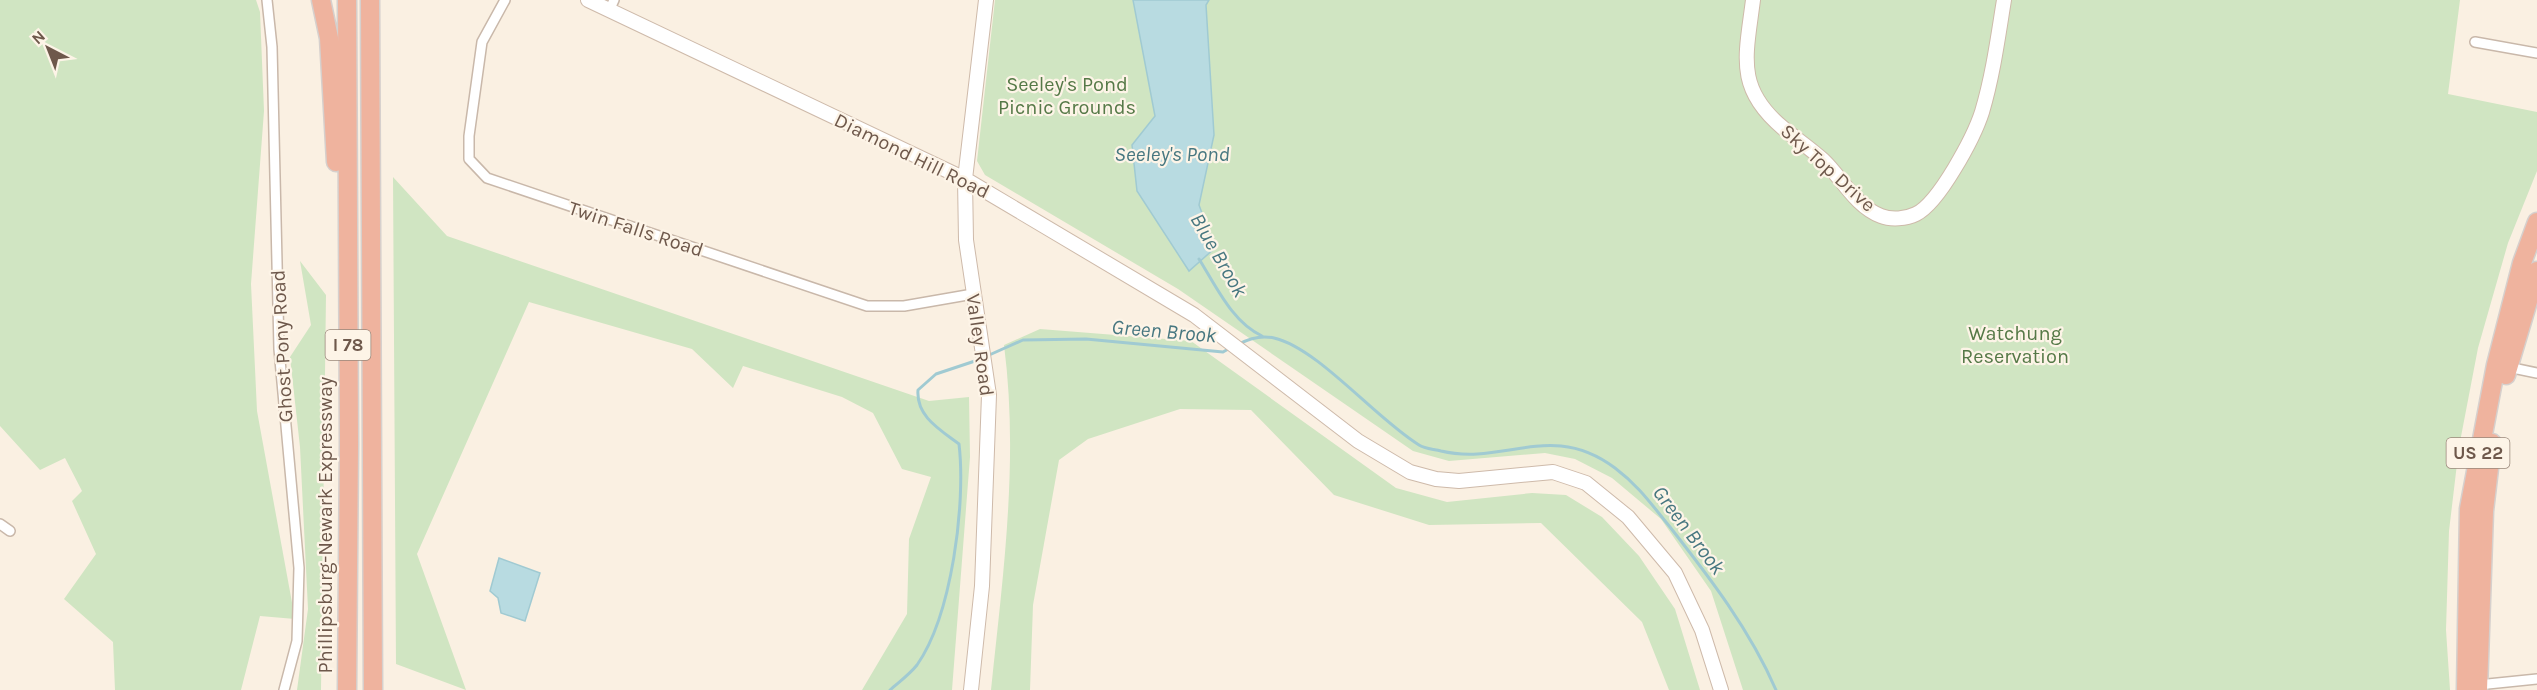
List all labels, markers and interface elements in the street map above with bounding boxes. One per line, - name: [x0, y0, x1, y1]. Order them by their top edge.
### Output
- north arrow: [18, 18, 78, 78]
- text: N: [28, 26, 49, 48]
- park label: Seeley's Pond Picnic Grounds: [998, 73, 1136, 119]
- street label: Diamond Hill Road: [831, 108, 993, 204]
- street label: Sky Top Drive: [1776, 119, 1880, 217]
- water label: Seeley's Pond: [1114, 142, 1230, 166]
- street label: Twin Falls Road: [566, 196, 706, 262]
- water label: Blue Brook: [1185, 209, 1253, 302]
- street label: Ghost Pony Road: [267, 269, 297, 423]
- street label: Valley Road: [961, 292, 999, 398]
- water label: Green Brook: [1111, 314, 1218, 348]
- park label: Watchung Reservation: [1961, 322, 2069, 368]
- road number: I 78: [326, 330, 370, 360]
- street label: Phillipsburg-Newark Expressway: [314, 377, 337, 673]
- road number: US 22: [2446, 438, 2510, 468]
- water label: Green Brook: [1648, 481, 1730, 579]

